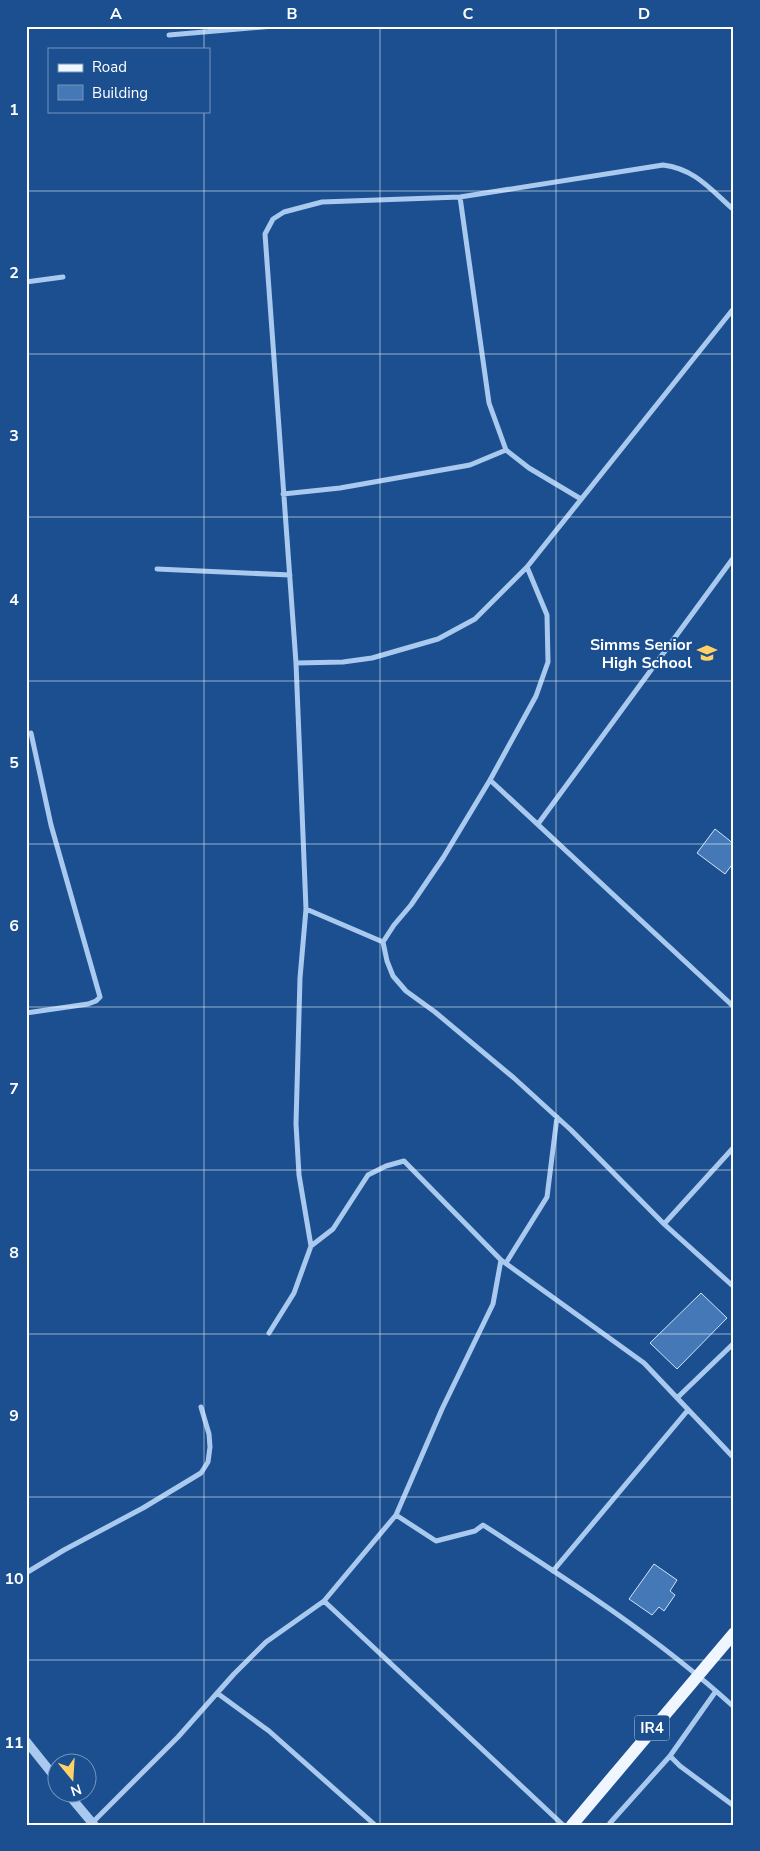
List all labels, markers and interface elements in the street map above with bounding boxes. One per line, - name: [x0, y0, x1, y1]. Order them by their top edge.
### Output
- text: A: [110, 3, 122, 25]
- text: B: [286, 3, 298, 25]
- text: C: [463, 3, 474, 25]
- text: D: [638, 3, 650, 25]
- legend: [48, 48, 210, 112]
- text: Road: [92, 57, 127, 77]
- text: Building: [92, 83, 148, 103]
- text: 1: [9, 99, 19, 121]
- text: 2: [9, 262, 19, 284]
- text: 3: [9, 425, 19, 447]
- text: 4: [9, 589, 19, 611]
- place label: Simms Senior High School: [590, 634, 693, 674]
- school or university icon: Simms Senior High School: [696, 642, 718, 664]
- text: 5: [9, 752, 19, 774]
- text: 6: [9, 915, 19, 937]
- text: 7: [9, 1078, 19, 1100]
- text: 8: [9, 1242, 19, 1264]
- text: 9: [9, 1405, 19, 1427]
- text: 10: [4, 1568, 24, 1590]
- road number: IR4: [634, 1716, 670, 1740]
- text: 11: [4, 1732, 24, 1754]
- north arrow: [48, 1754, 98, 1804]
- text: N: [68, 1779, 84, 1801]

